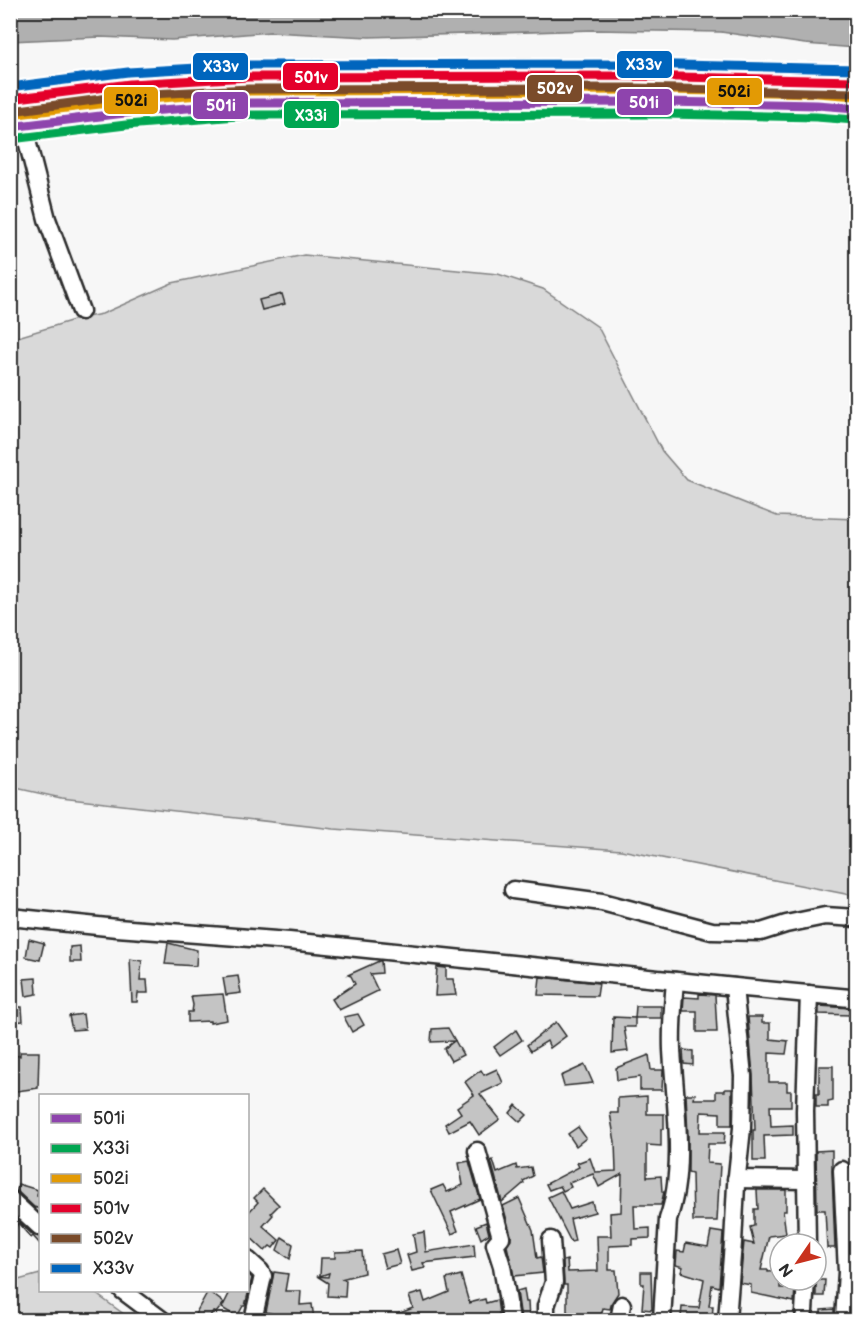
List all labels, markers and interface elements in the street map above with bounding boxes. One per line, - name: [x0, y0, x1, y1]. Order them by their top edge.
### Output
- line badge: X33v: [616, 50, 673, 79]
- line badge: X33v: [192, 52, 249, 81]
- text: X33v: [626, 56, 662, 75]
- text: X33v: [203, 58, 239, 77]
- line badge: 501v: [282, 62, 339, 91]
- text: 501v: [294, 69, 328, 88]
- line badge: 502v: [526, 74, 583, 103]
- line badge: 502i: [706, 77, 763, 106]
- text: 502v: [537, 80, 574, 99]
- text: 502i: [718, 83, 750, 102]
- line badge: 502i: [103, 86, 159, 115]
- line badge: 501i: [616, 88, 673, 116]
- line badge: 501i: [192, 91, 249, 120]
- text: 502i: [115, 92, 147, 111]
- text: 501i: [629, 94, 659, 113]
- text: 501i: [206, 97, 236, 116]
- line badge: X33i: [283, 100, 340, 129]
- text: X33i: [295, 107, 327, 126]
- legend: [39, 1094, 249, 1292]
- text: 501i: [93, 1108, 125, 1129]
- text: X33i: [92, 1138, 130, 1159]
- text: 502i: [93, 1168, 129, 1189]
- text: 501v: [93, 1198, 130, 1219]
- text: 502v: [93, 1228, 134, 1249]
- north arrow: [768, 1232, 828, 1292]
- text: X33v: [92, 1258, 134, 1279]
- text: N: [776, 1259, 798, 1280]

